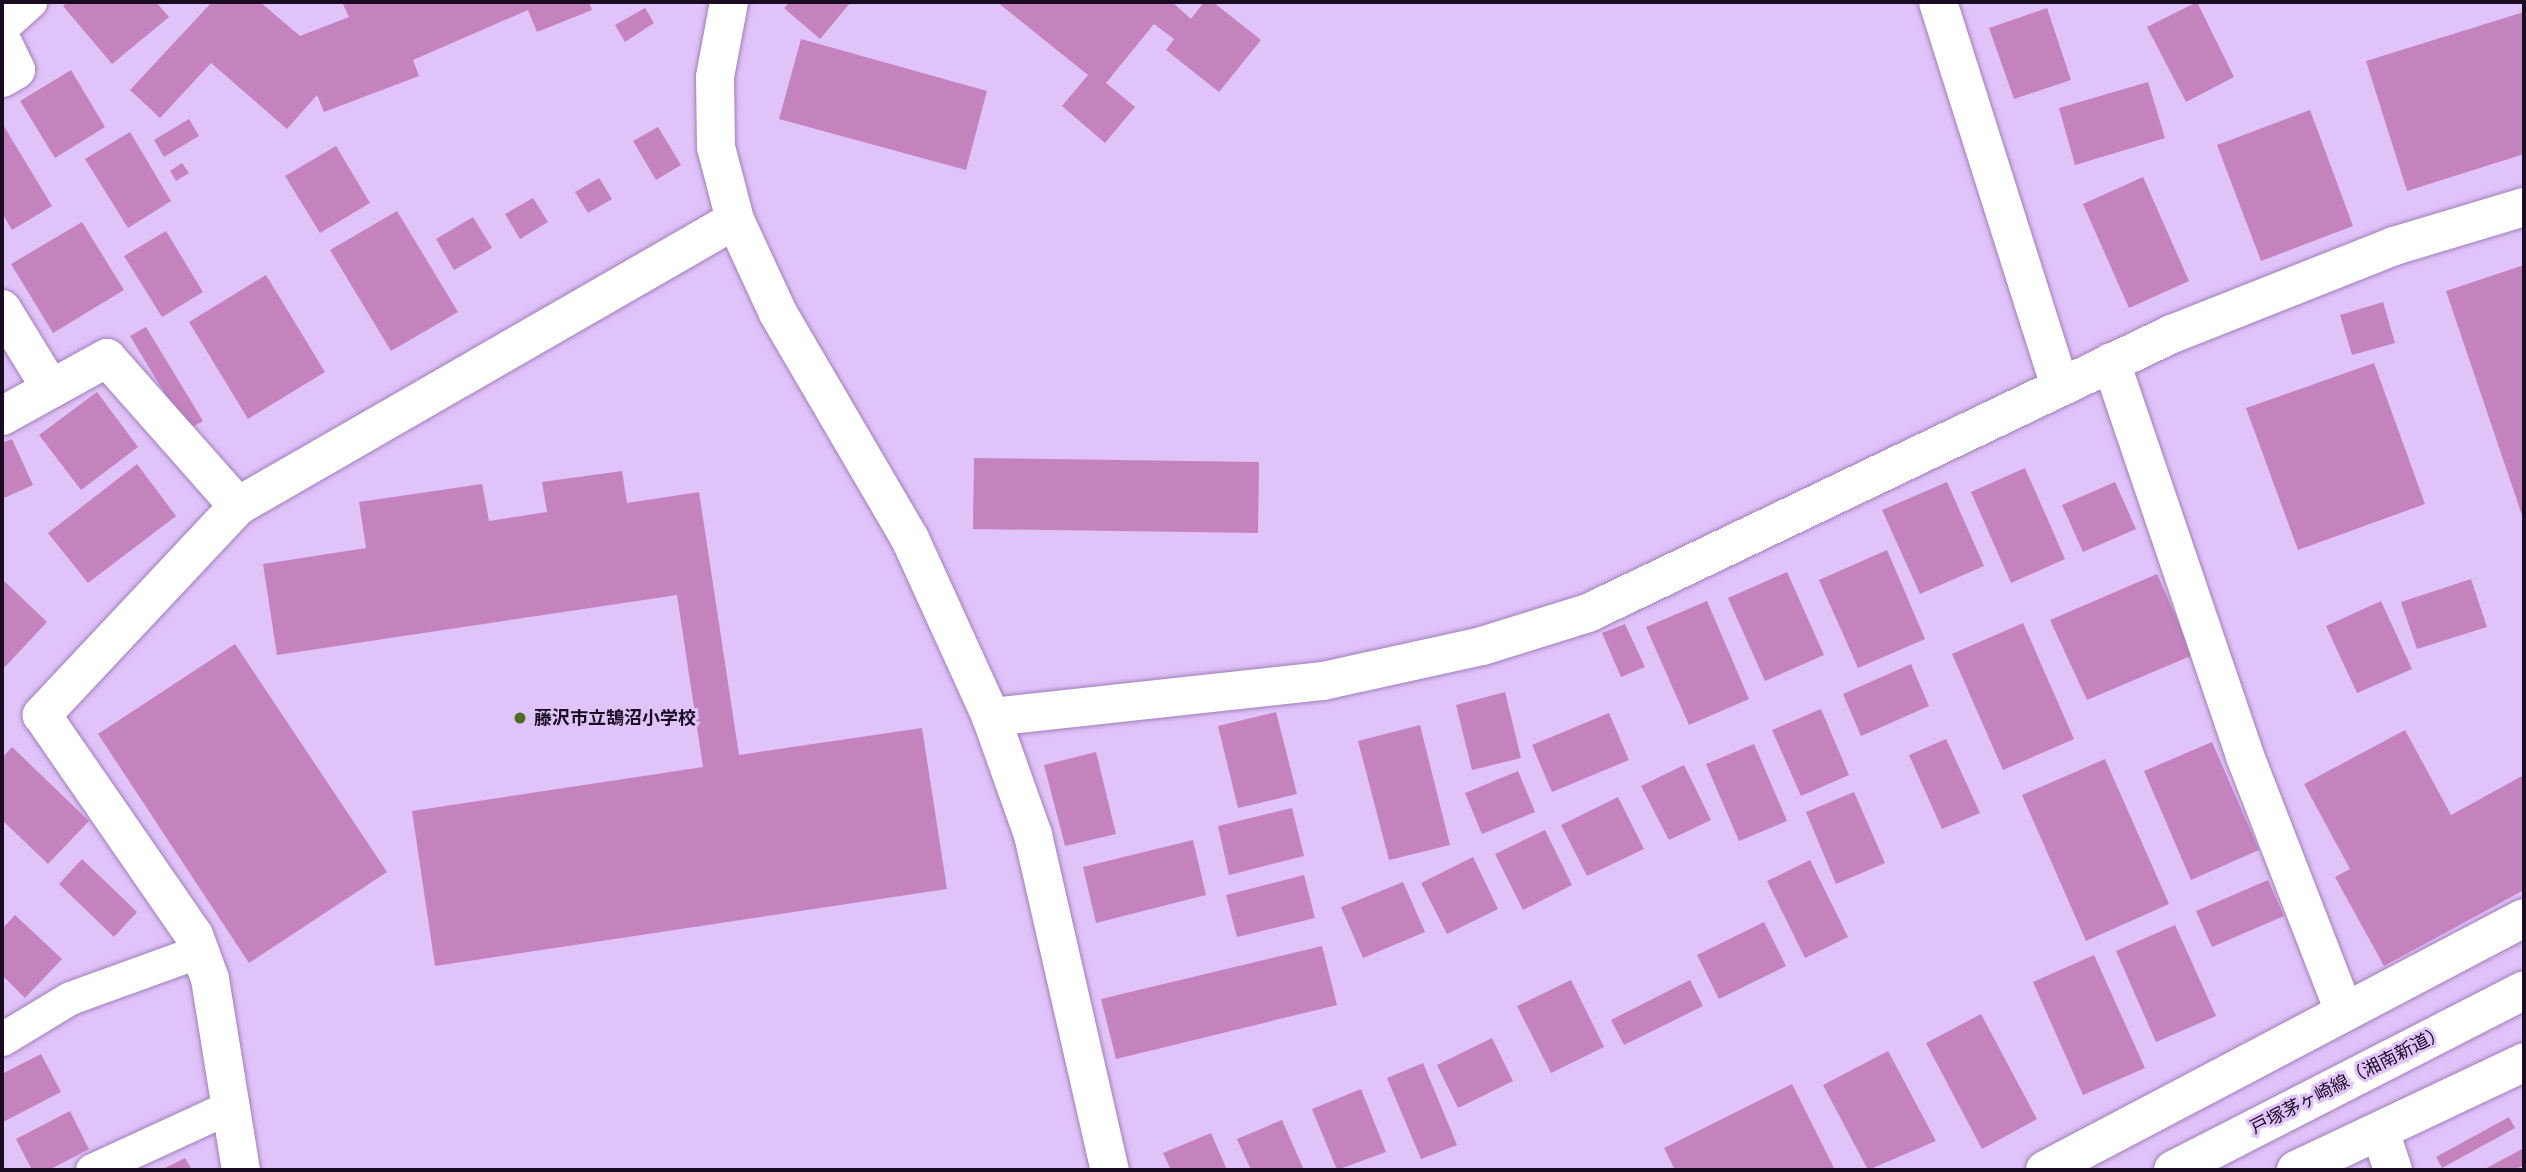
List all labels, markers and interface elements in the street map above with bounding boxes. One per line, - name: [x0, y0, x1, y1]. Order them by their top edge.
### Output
- place label: 藤沢市立鵠沼小学校: [534, 707, 696, 729]
- marker: 藤沢市立鵠沼小学校: [512, 710, 528, 726]
- street label: 戸塚茅ヶ崎線（湘南新道）: [2247, 1021, 2449, 1139]

